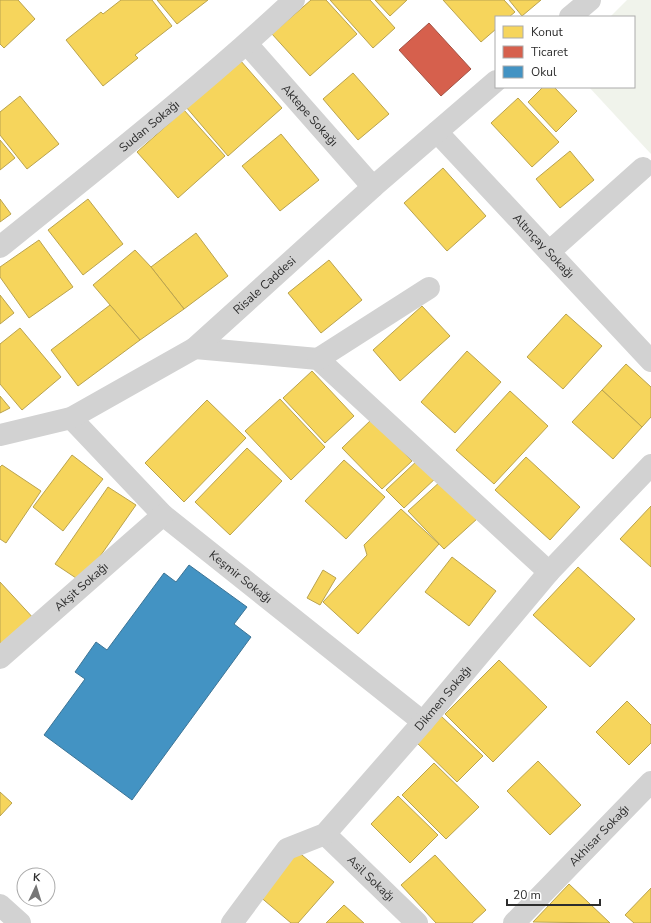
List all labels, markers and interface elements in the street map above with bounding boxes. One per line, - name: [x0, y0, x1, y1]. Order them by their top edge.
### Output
- legend: [495, 16, 635, 88]
- text: Konut: [531, 24, 564, 40]
- text: Ticaret: [531, 44, 568, 60]
- text: Okul: [531, 64, 557, 80]
- street label: Aktepe Sokağı: [278, 81, 342, 150]
- street label: Sudan Sokağı: [116, 96, 183, 156]
- street label: Altınçay Sokağı: [509, 210, 578, 282]
- street label: Risale Caddesi: [230, 253, 299, 318]
- street label: Keşmir Sokağı: [206, 547, 276, 607]
- street label: Akşit Sokağı: [51, 559, 112, 615]
- street label: Dikmen Sokağı: [411, 662, 475, 734]
- street label: Akhisar Sokağı: [565, 801, 633, 870]
- street label: Asil Sokağı: [344, 852, 398, 905]
- north arrow: [16, 867, 56, 907]
- text: K: [32, 870, 42, 885]
- scale bar: [507, 881, 600, 907]
- text: 20 m: [513, 887, 541, 903]

